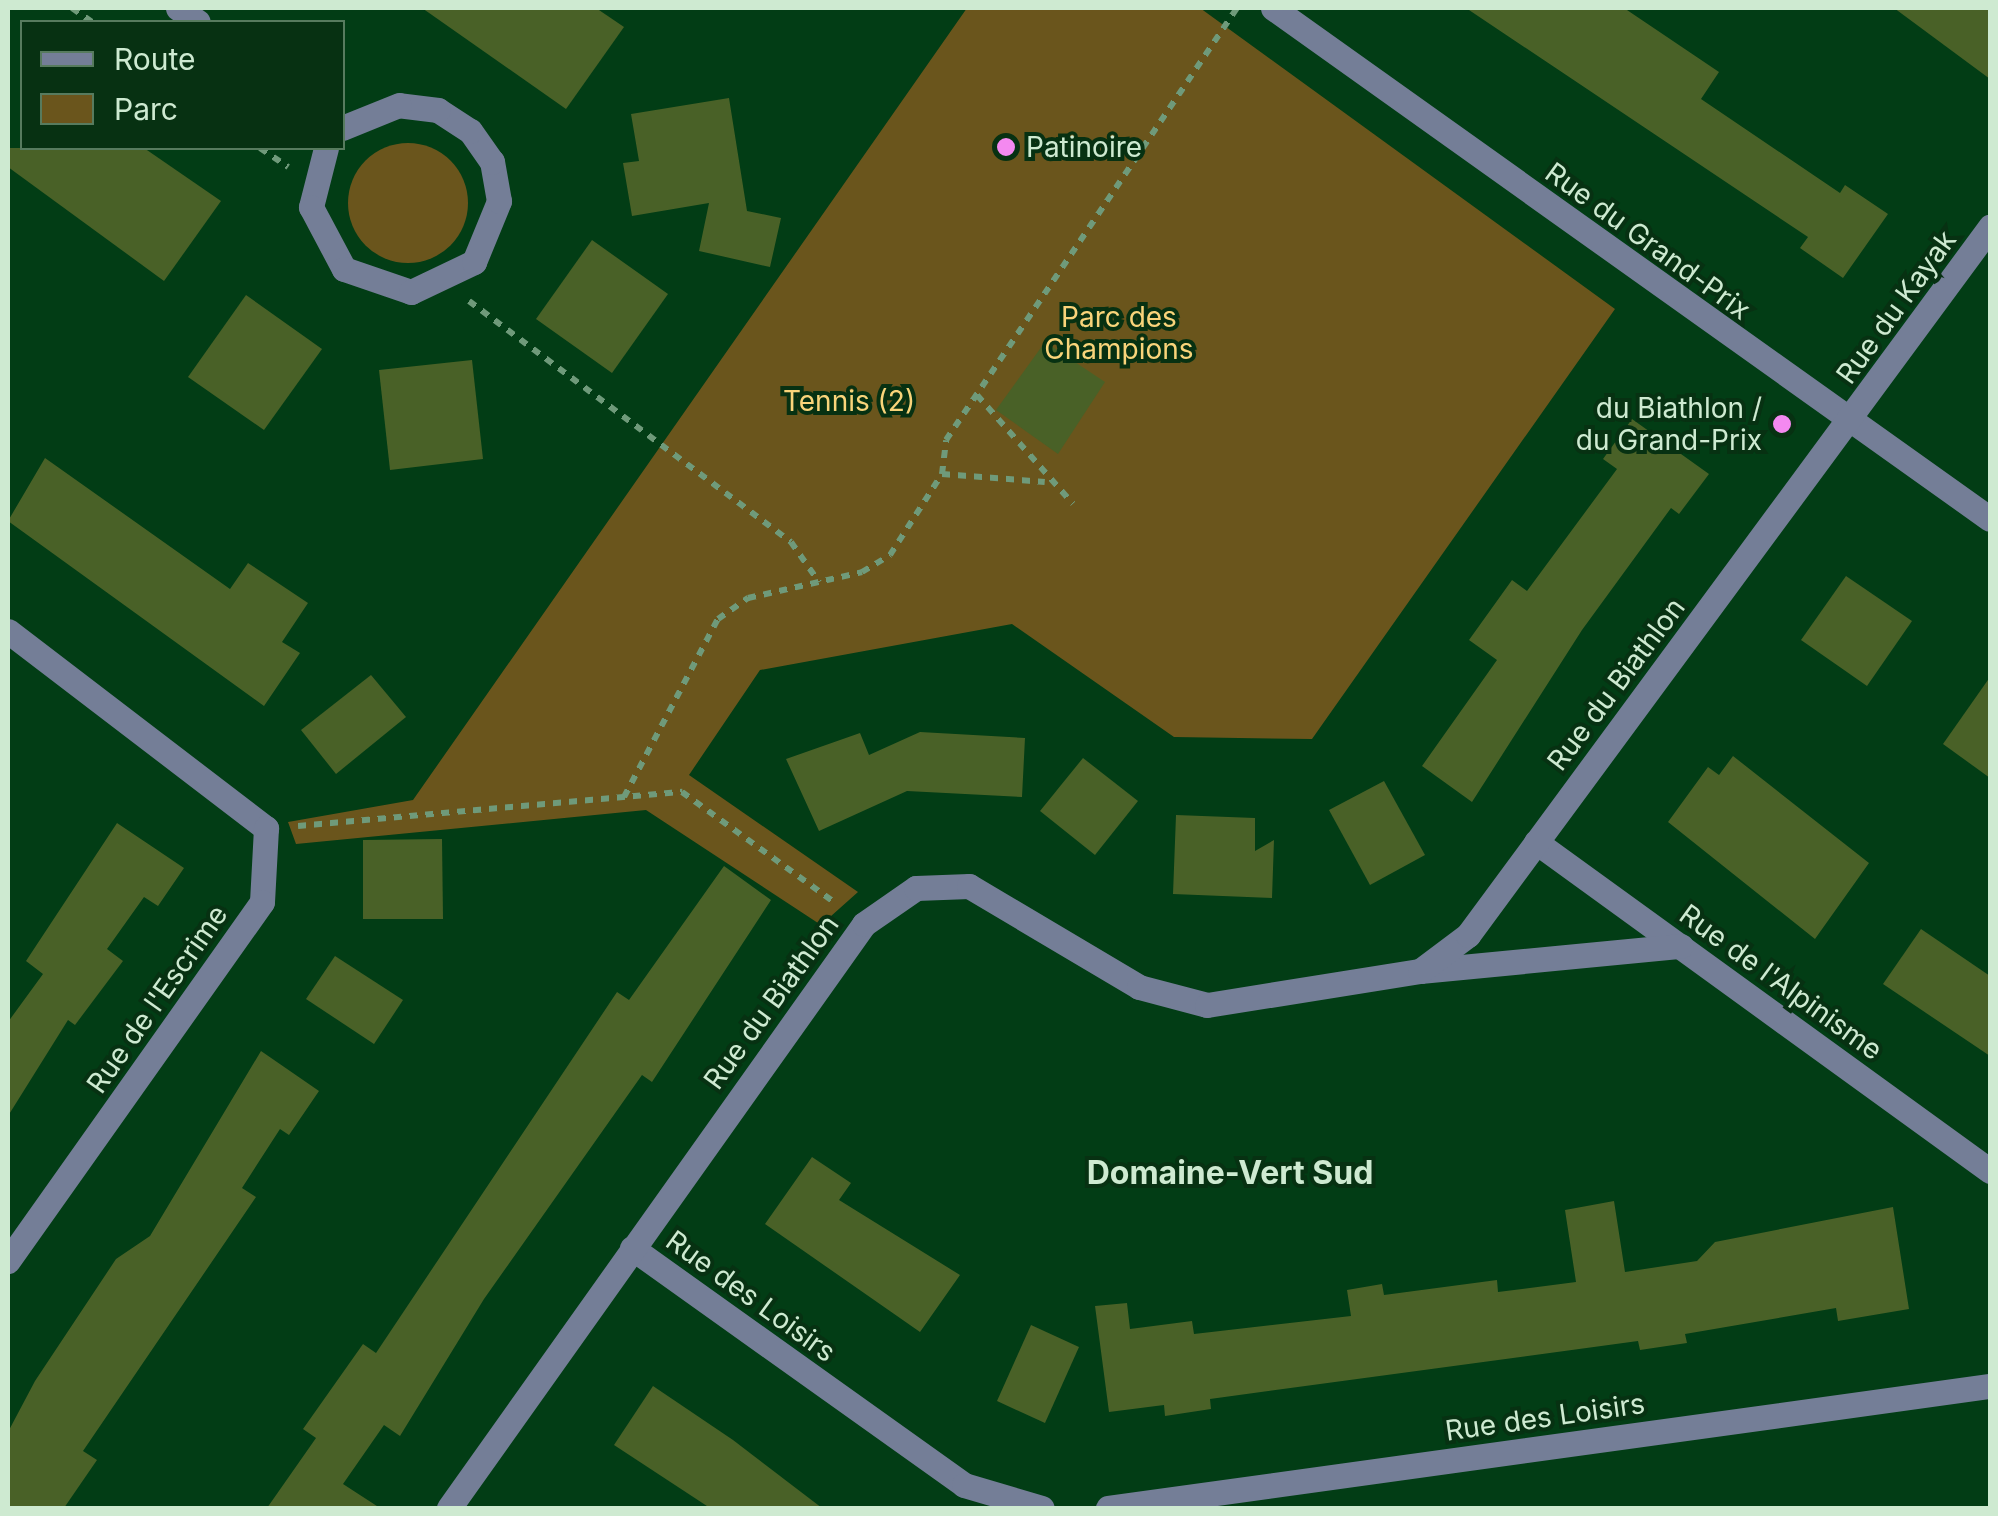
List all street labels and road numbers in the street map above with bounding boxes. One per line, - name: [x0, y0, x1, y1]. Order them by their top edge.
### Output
- street label: Rue du Grand-Prix: [1539, 155, 1757, 327]
- street label: Rue du Kayak: [1829, 224, 1963, 390]
- street label: Rue du Biathlon: [1540, 591, 1692, 777]
- street label: Rue de l'Alpinisme: [1673, 897, 1889, 1067]
- street label: Rue de l'Escrime: [80, 899, 234, 1099]
- street label: Rue du Biathlon: [697, 908, 845, 1096]
- street label: Rue des Loisirs: [660, 1223, 842, 1369]
- street label: Rue des Loisirs: [1443, 1386, 1647, 1448]

